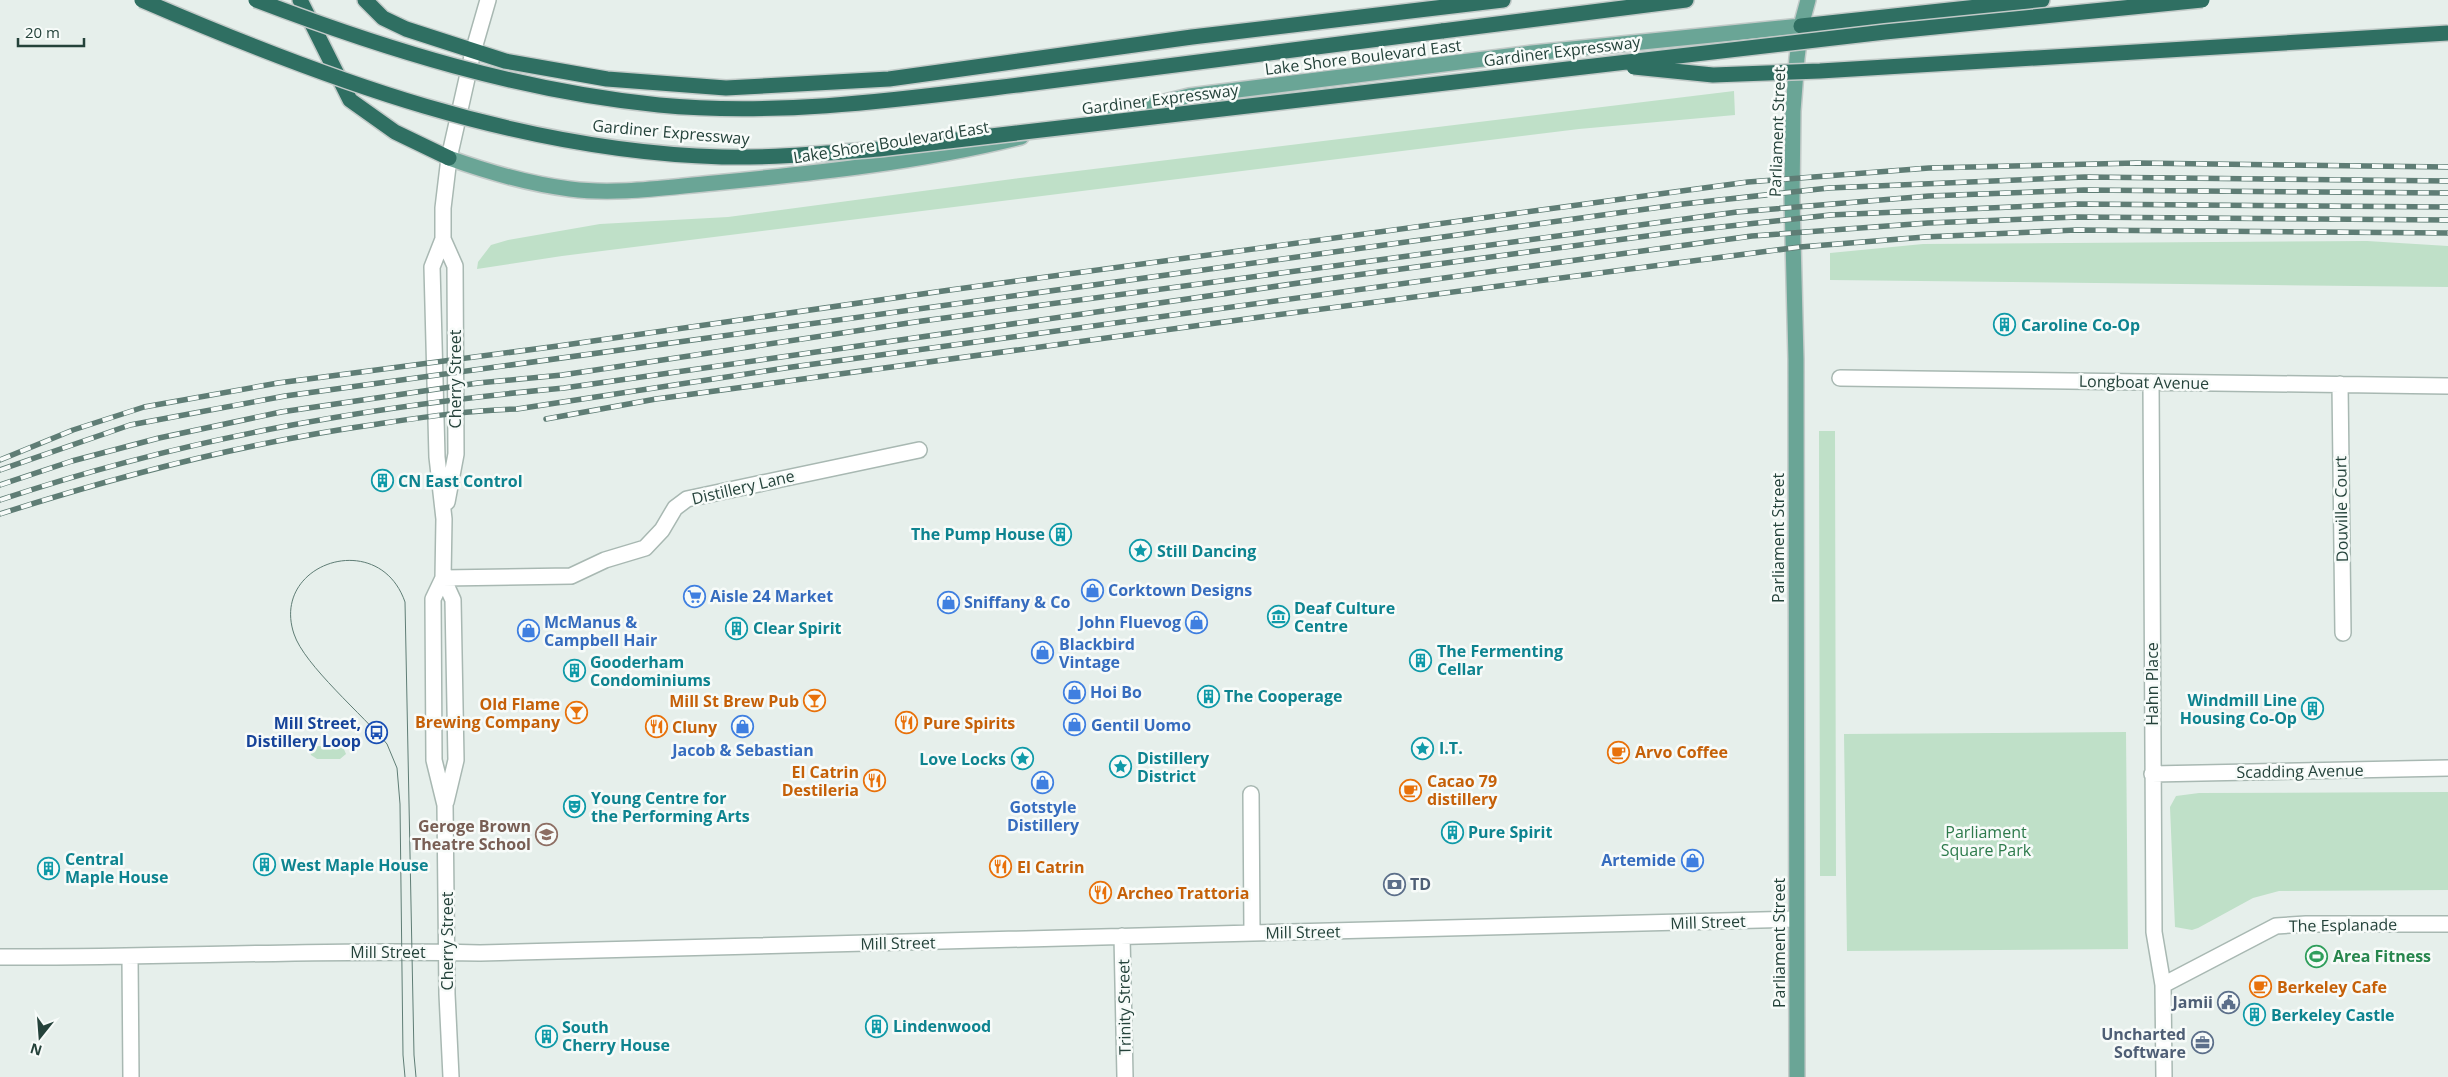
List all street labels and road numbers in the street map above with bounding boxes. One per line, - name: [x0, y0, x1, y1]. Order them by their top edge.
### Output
- street label: Gardiner Expressway: [1482, 30, 1642, 72]
- street label: Lake Shore Boulevard East: [1263, 34, 1463, 80]
- street label: Parliament Street: [1764, 66, 1790, 197]
- street label: Gardiner Expressway: [1080, 78, 1240, 120]
- street label: Gardiner Expressway: [592, 114, 751, 150]
- street label: Lake Shore Boulevard East: [792, 116, 991, 168]
- street label: Cherry Street: [444, 329, 466, 428]
- street label: Longboat Avenue: [2079, 370, 2209, 394]
- street label: Douville Court: [2329, 455, 2353, 562]
- street label: Distillery Lane: [689, 464, 797, 510]
- street label: Parliament Street: [1767, 473, 1789, 603]
- street label: Hahn Place: [2141, 642, 2163, 726]
- street label: Scadding Avenue: [2236, 759, 2364, 783]
- street label: Parliament Street: [1768, 878, 1790, 1008]
- street label: Cherry Street: [436, 891, 458, 990]
- street label: Mill Street: [1670, 910, 1746, 934]
- street label: The Esplanade: [2289, 913, 2397, 937]
- street label: Mill Street: [1265, 920, 1341, 944]
- street label: Mill Street: [860, 931, 936, 955]
- street label: Mill Street: [350, 941, 426, 963]
- street label: Trinity Street: [1112, 959, 1136, 1055]

